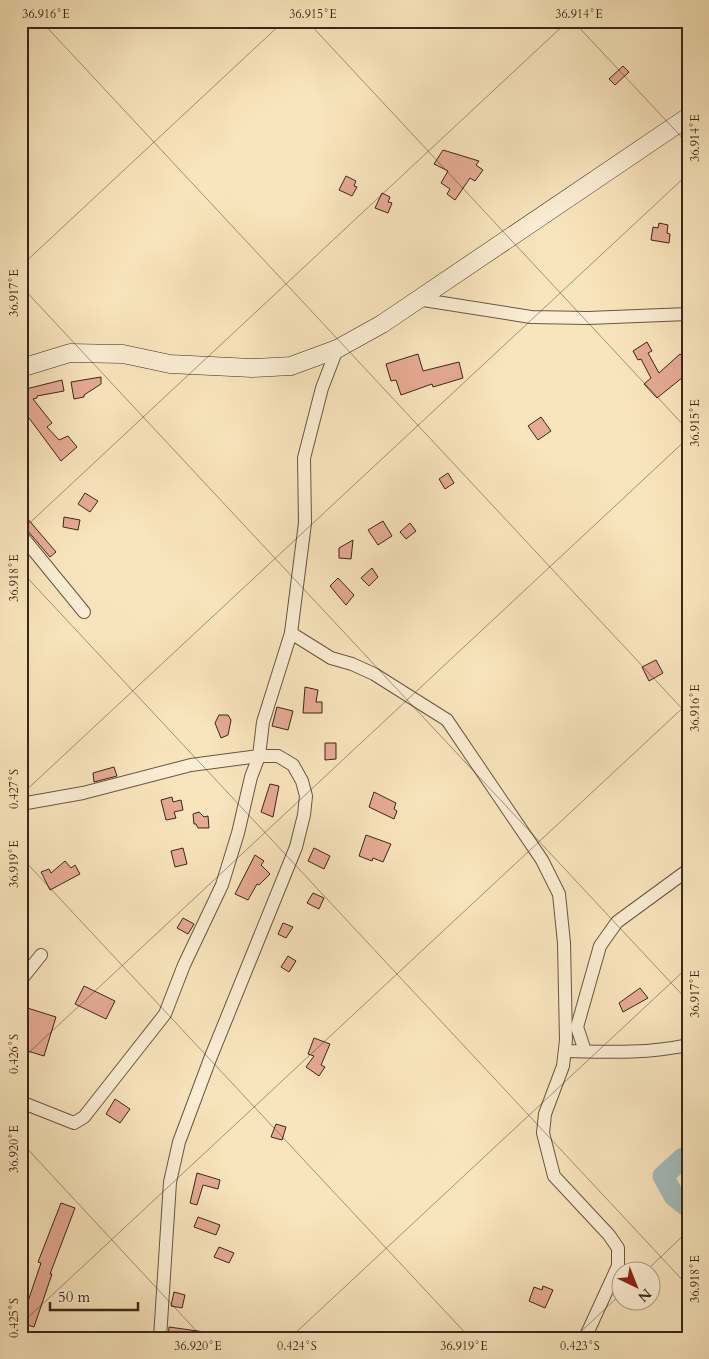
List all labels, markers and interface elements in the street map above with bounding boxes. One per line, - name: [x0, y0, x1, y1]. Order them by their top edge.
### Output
- text: 36.916°E: [22, 6, 70, 22]
- text: 36.915°E: [289, 6, 337, 22]
- text: 36.914°E: [555, 6, 603, 22]
- text: 36.914°E: [687, 114, 703, 162]
- text: 36.917°E: [6, 269, 22, 317]
- text: 36.915°E: [687, 399, 703, 447]
- text: 36.918°E: [6, 554, 22, 602]
- text: 36.916°E: [687, 684, 703, 732]
- text: 0.427°S: [6, 769, 22, 809]
- text: 36.919°E: [6, 840, 22, 888]
- text: 36.917°E: [687, 970, 703, 1018]
- text: 0.426°S: [6, 1034, 22, 1074]
- text: 36.920°E: [6, 1125, 22, 1173]
- text: 36.918°E: [687, 1255, 703, 1303]
- north arrow: [612, 1262, 662, 1312]
- scale bar: [50, 1279, 138, 1311]
- text: N: [634, 1284, 655, 1306]
- text: 50 m: [58, 1287, 90, 1307]
- text: 0.425°S: [6, 1298, 22, 1338]
- text: 36.920°E: [174, 1338, 222, 1354]
- text: 0.424°S: [277, 1338, 317, 1354]
- text: 36.919°E: [440, 1338, 488, 1354]
- text: 0.423°S: [560, 1338, 600, 1354]

